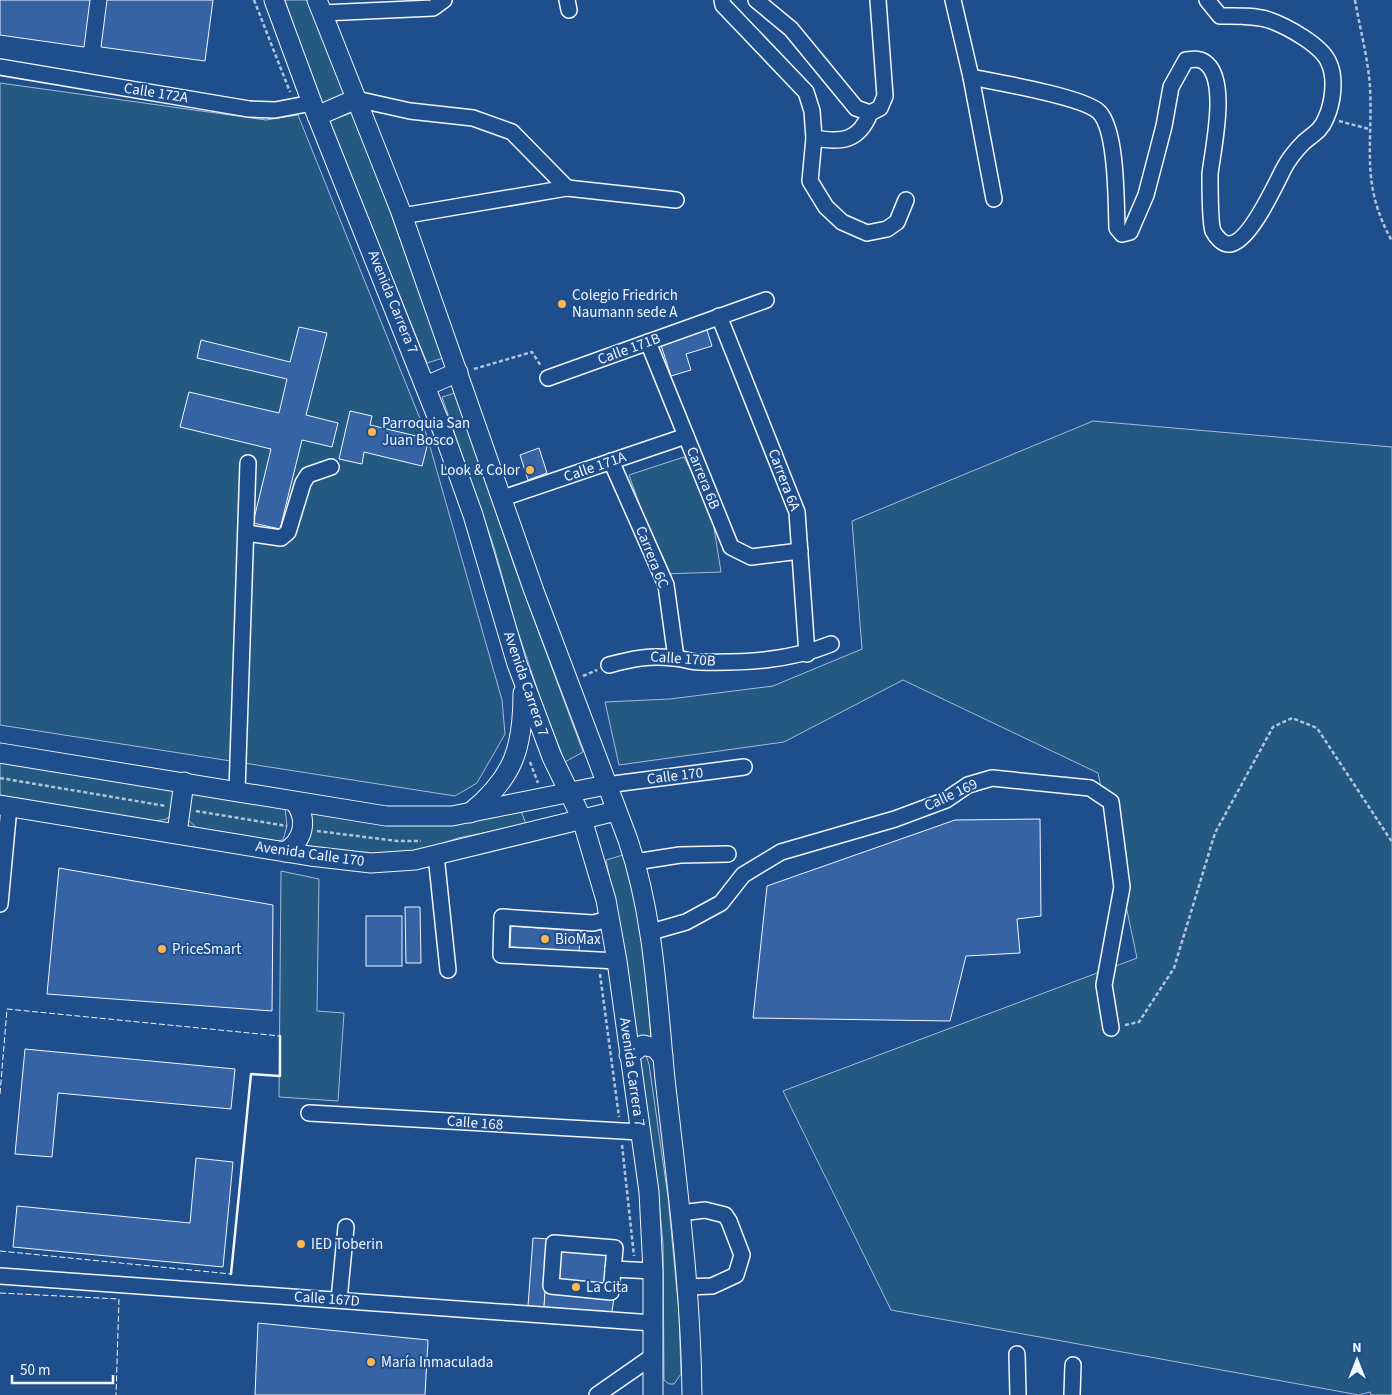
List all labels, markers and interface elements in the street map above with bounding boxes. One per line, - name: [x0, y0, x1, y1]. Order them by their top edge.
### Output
- street label: Calle 172A: [122, 78, 190, 109]
- street label: Avenida Carrera 7: [363, 247, 423, 357]
- place label: Colegio Friedrich Naumann sede A: [572, 285, 678, 323]
- marker: Colegio Friedrich Naumann sede A: [556, 298, 568, 310]
- street label: Calle 171B: [595, 328, 663, 370]
- place label: Parroquia San Juan Bosco: [382, 413, 470, 451]
- marker: Parroquia San Juan Bosco: [366, 426, 378, 438]
- street label: Carrera 6B: [681, 444, 725, 512]
- street label: Calle 171A: [561, 446, 630, 487]
- street label: Carrera 6A: [763, 446, 806, 515]
- place label: Look & Color: [440, 460, 521, 481]
- marker: Look & Color: [524, 464, 536, 476]
- street label: Carrera 6C: [630, 523, 674, 592]
- street label: Avenida Carrera 7: [498, 629, 554, 739]
- street label: Calle 170B: [650, 646, 717, 672]
- street label: Calle 170: [646, 762, 704, 790]
- street label: Calle 169: [921, 774, 981, 816]
- street label: Avenida Calle 170: [254, 836, 366, 872]
- place label: BioMax: [555, 929, 601, 950]
- marker: BioMax: [539, 933, 551, 945]
- place label: PriceSmart: [172, 939, 241, 960]
- marker: PriceSmart: [156, 943, 168, 955]
- street label: Avenida Carrera 7: [614, 1016, 650, 1128]
- street label: Calle 168: [446, 1111, 504, 1135]
- place label: IED Toberin: [311, 1234, 383, 1255]
- marker: IED Toberin: [295, 1238, 307, 1250]
- place label: La Cita: [586, 1277, 628, 1298]
- marker: La Cita: [570, 1281, 582, 1293]
- street label: Calle 167D: [293, 1286, 361, 1312]
- north arrow: [1332, 1335, 1382, 1385]
- text: N: [1352, 1338, 1362, 1358]
- scale bar: [12, 1352, 114, 1384]
- place label: María Inmaculada: [381, 1352, 493, 1373]
- marker: María Inmaculada: [365, 1356, 377, 1368]
- text: 50 m: [20, 1360, 50, 1381]

